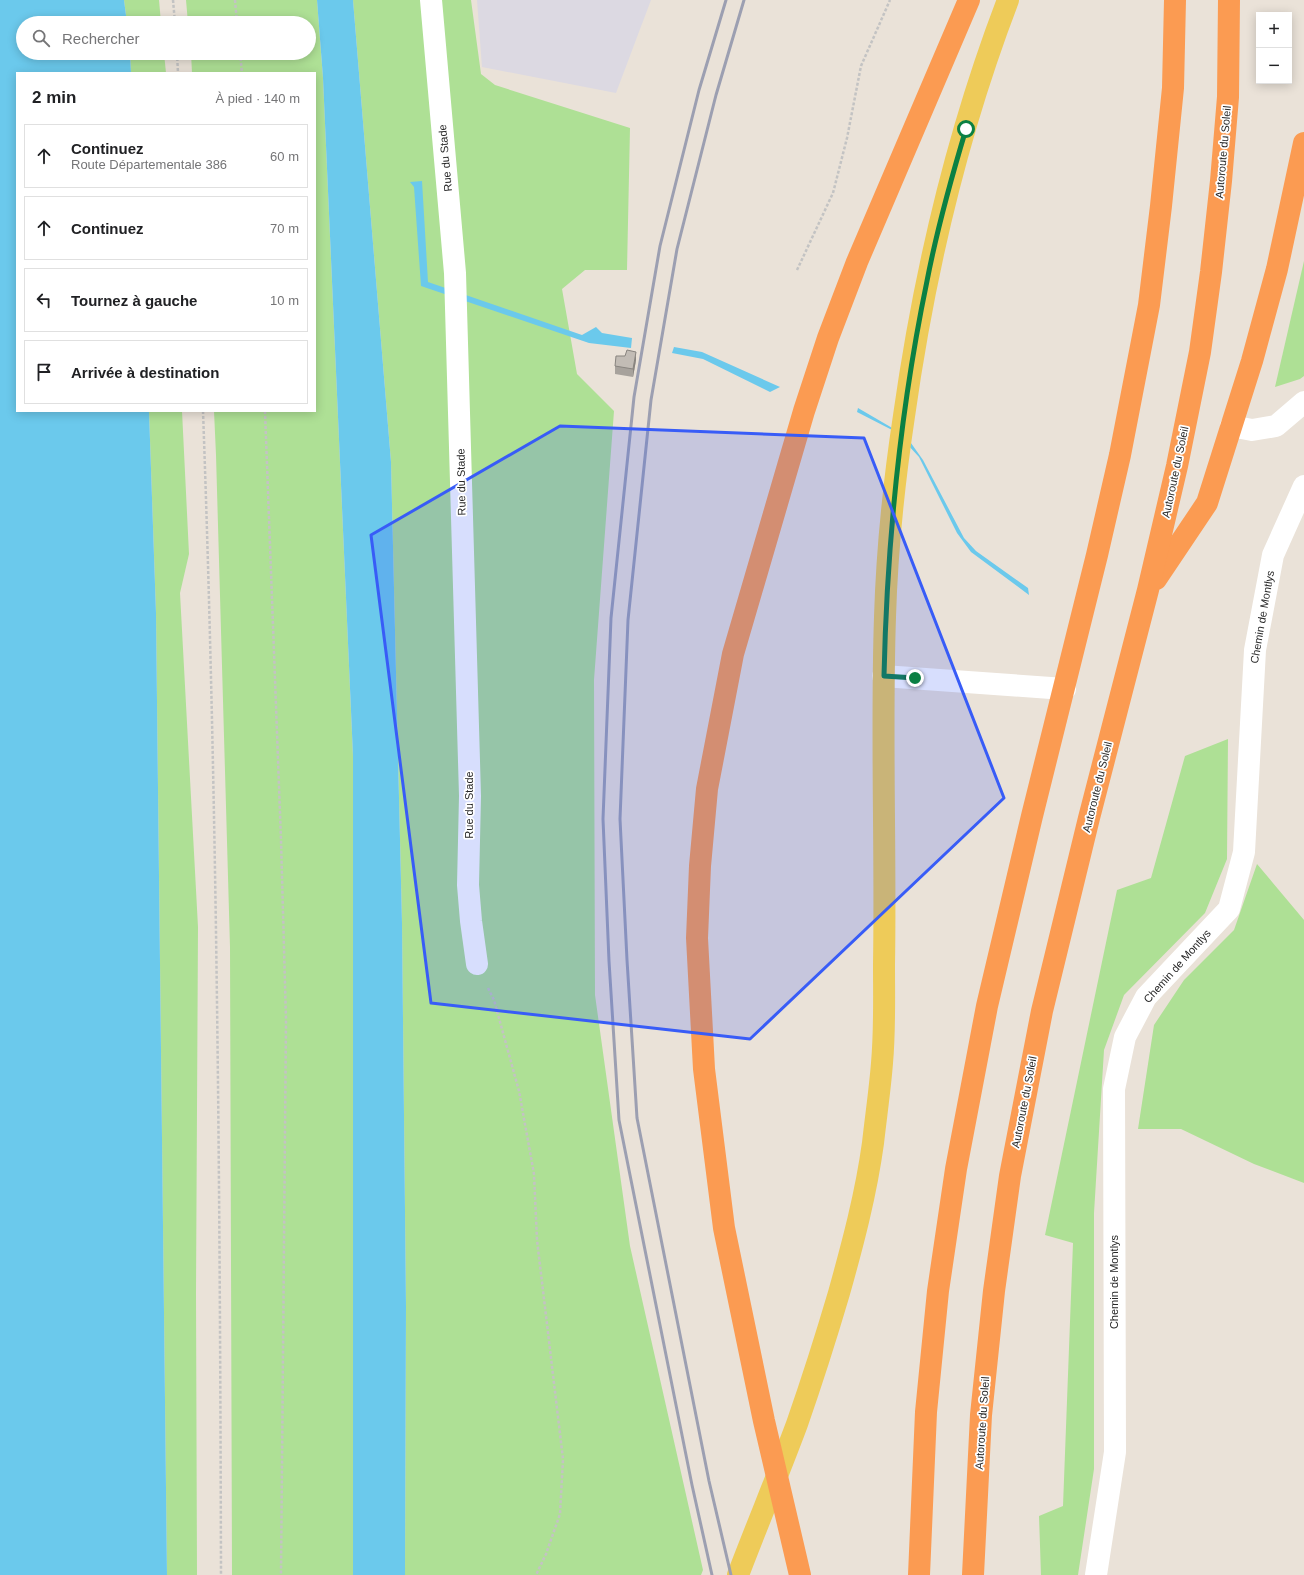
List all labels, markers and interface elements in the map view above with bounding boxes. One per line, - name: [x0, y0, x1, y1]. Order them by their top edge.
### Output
- map controls: [1256, 12, 1292, 84]
- button: +: [1256, 12, 1292, 48]
- search box: [16, 16, 316, 60]
- icon: search: [30, 27, 52, 49]
- text: Rechercher: [62, 30, 140, 47]
- button: −: [1256, 48, 1292, 84]
- text: 2 min: [32, 88, 76, 107]
- text: À pied · 140 m: [215, 91, 300, 106]
- street label: Autoroute du Soleil: [1213, 105, 1233, 199]
- route start: [957, 120, 975, 138]
- street label: Rue du Stade: [436, 124, 454, 192]
- text: Continuez: [71, 140, 144, 157]
- icon: ahead: [33, 145, 55, 167]
- text: 60 m: [270, 149, 299, 164]
- text: Route Départementale 386: [71, 157, 227, 172]
- icon: ahead: [33, 217, 55, 239]
- text: Continuez: [71, 220, 144, 237]
- text: 70 m: [270, 221, 299, 236]
- icon: left: [33, 289, 55, 311]
- text: Tournez à gauche: [71, 292, 197, 309]
- text: 10 m: [270, 293, 299, 308]
- icon: arrive: [33, 361, 55, 383]
- text: Arrivée à destination: [71, 364, 219, 381]
- street label: Autoroute du Soleil: [1159, 425, 1191, 519]
- street label: Rue du Stade: [454, 448, 468, 516]
- street label: Chemin de Montlys: [1248, 569, 1276, 664]
- route end: [906, 669, 924, 687]
- street label: Autoroute du Soleil: [1080, 740, 1114, 834]
- street label: Rue du Stade: [463, 771, 475, 839]
- street label: Chemin de Montlys: [1141, 927, 1213, 1005]
- street label: Autoroute du Soleil: [1009, 1055, 1039, 1149]
- street label: Chemin de Montlys: [1108, 1234, 1120, 1329]
- street label: Autoroute du Soleil: [973, 1376, 991, 1470]

